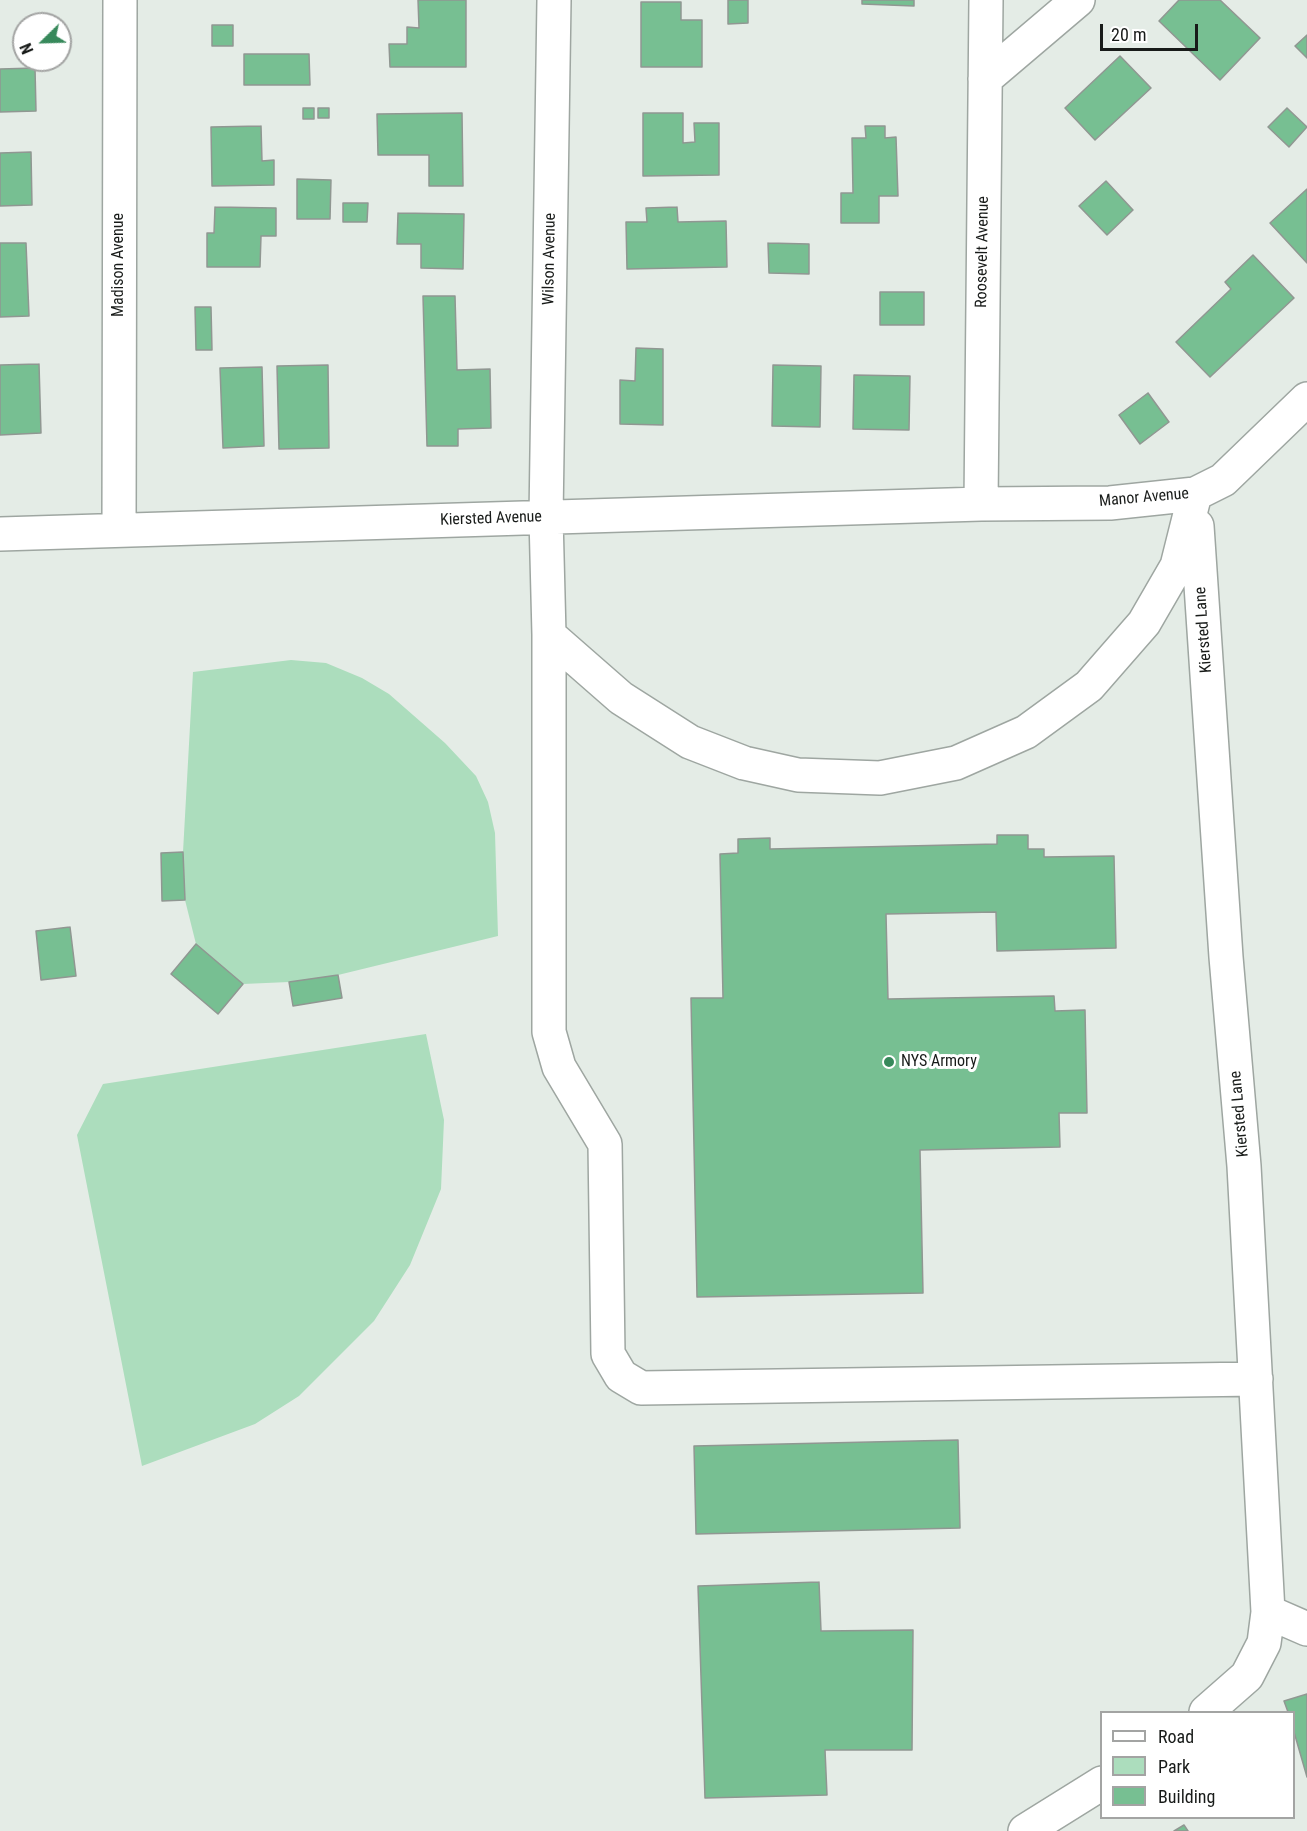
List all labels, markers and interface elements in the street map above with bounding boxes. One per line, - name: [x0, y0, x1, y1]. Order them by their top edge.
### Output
- north arrow: [12, 12, 72, 72]
- scale bar: [1103, 12, 1200, 50]
- text: 20 m: [1111, 24, 1146, 45]
- text: N: [16, 40, 37, 57]
- street label: Roosevelt Avenue: [972, 196, 994, 308]
- street label: Madison Avenue: [109, 213, 129, 317]
- street label: Wilson Avenue: [540, 213, 560, 305]
- street label: Manor Avenue: [1098, 485, 1190, 511]
- street label: Kiersted Avenue: [440, 508, 542, 530]
- street label: Kiersted Lane: [1191, 586, 1217, 674]
- place label: NYS Armory: [901, 1052, 977, 1072]
- marker: NYS Armory: [882, 1055, 896, 1069]
- street label: Kiersted Lane: [1227, 1070, 1253, 1158]
- legend: [1100, 1711, 1295, 1819]
- text: Road: [1158, 1726, 1194, 1747]
- text: Park: [1158, 1756, 1190, 1777]
- text: Building: [1158, 1786, 1215, 1807]

